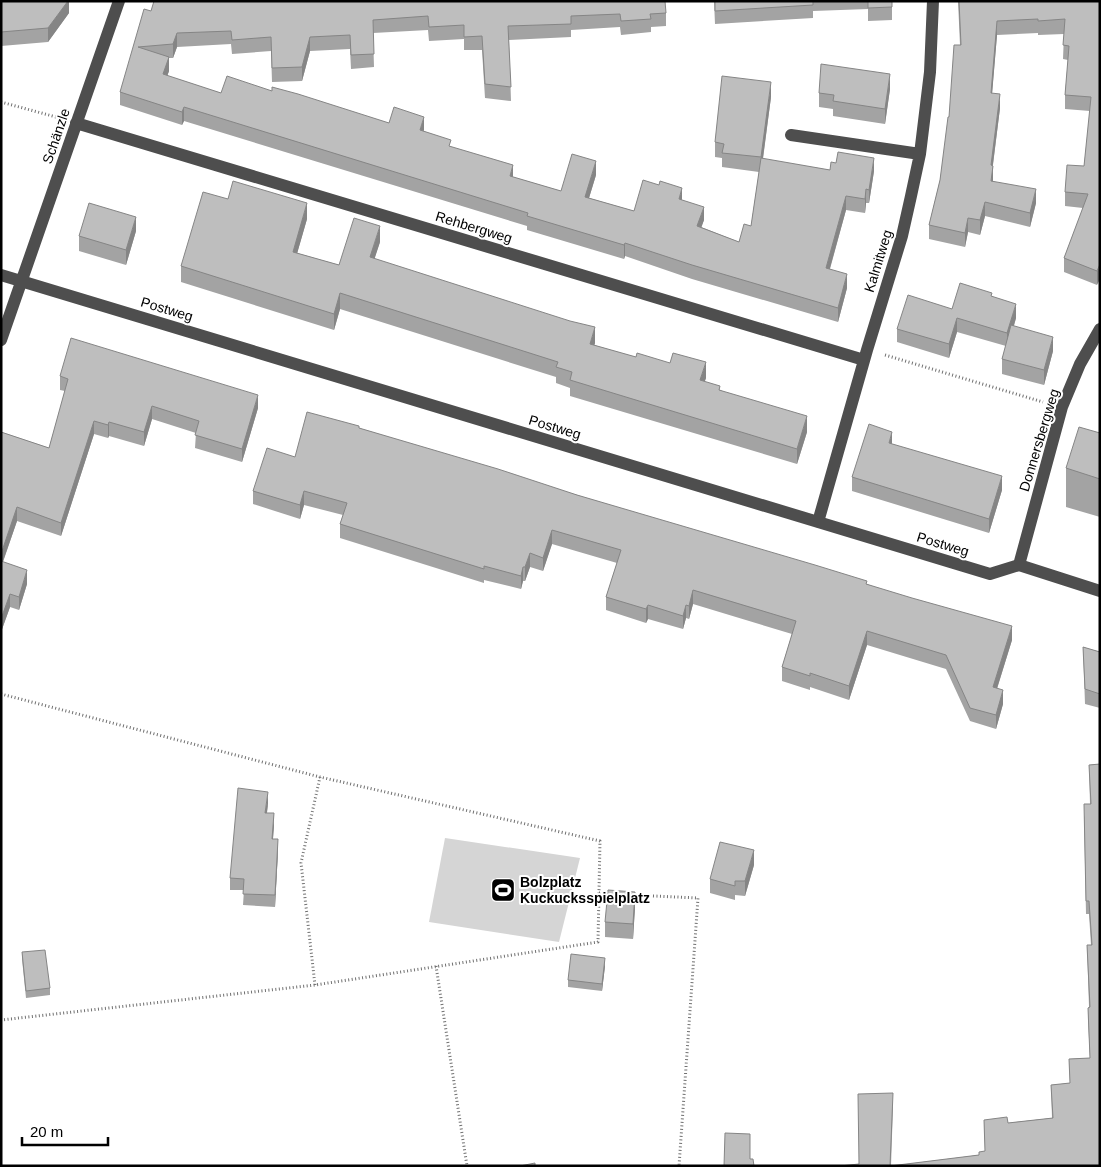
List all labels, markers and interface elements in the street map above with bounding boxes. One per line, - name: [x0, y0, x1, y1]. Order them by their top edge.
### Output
- street label: Schänzle: [39, 106, 73, 166]
- street label: Rehbergweg: [434, 208, 514, 246]
- street label: Kalmitweg: [861, 228, 895, 294]
- street label: Postweg: [139, 293, 195, 325]
- street label: Donnersbergweg: [1016, 387, 1062, 493]
- street label: Postweg: [527, 411, 583, 443]
- street label: Postweg: [915, 528, 971, 560]
- place label: Bolzplatz Kuckucksspielplatz: [520, 874, 650, 906]
- sports icon: Bolzplatz Kuckucksspielplatz: [490, 877, 516, 903]
- scale bar: [22, 1114, 109, 1146]
- text: 20 m: [30, 1123, 63, 1140]

